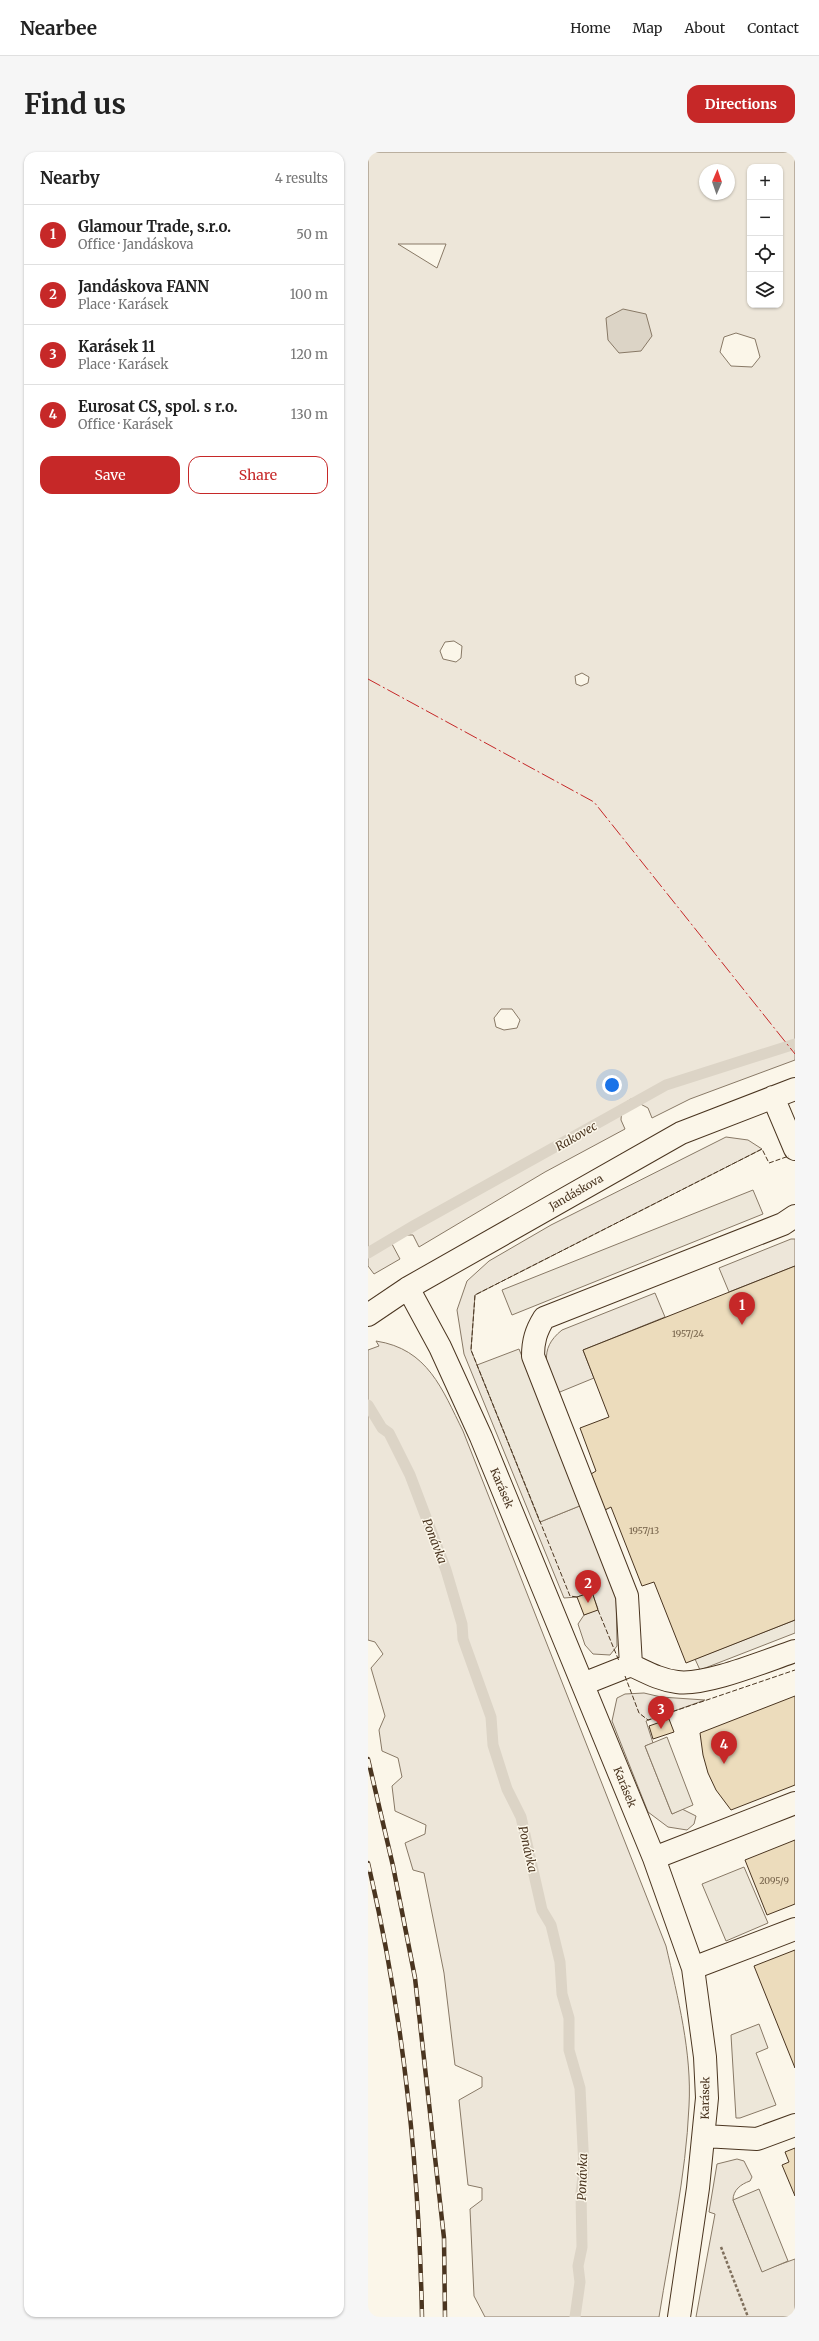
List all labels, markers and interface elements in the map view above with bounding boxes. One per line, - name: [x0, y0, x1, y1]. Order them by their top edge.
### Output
- text: Nearbee: [20, 16, 97, 40]
- text: Home: [570, 19, 611, 37]
- text: Map: [633, 19, 662, 37]
- text: About: [684, 19, 725, 37]
- text: Contact: [747, 19, 799, 37]
- button: Directions: [687, 85, 795, 123]
- text: Find us: [24, 86, 126, 122]
- north arrow: [699, 164, 735, 200]
- map controls: [747, 164, 783, 308]
- button: +: [747, 164, 783, 200]
- text: Nearby: [40, 167, 100, 189]
- text: 4 results: [275, 170, 328, 187]
- button: −: [747, 200, 783, 236]
- text: Glamour Trade, s.r.o.: [78, 217, 231, 236]
- text: 1: [50, 226, 56, 243]
- text: 50 m: [296, 226, 328, 243]
- text: Office · Jandáskova: [78, 236, 194, 253]
- button: locate: [747, 236, 783, 272]
- button: layers: [747, 272, 783, 308]
- text: Jandáskova FANN: [78, 277, 209, 296]
- text: 2: [49, 286, 57, 303]
- text: 100 m: [290, 286, 328, 303]
- text: Place · Karásek: [78, 296, 169, 313]
- text: Karásek 11: [78, 337, 155, 356]
- text: 3: [49, 346, 57, 363]
- text: 120 m: [290, 346, 328, 363]
- text: Place · Karásek: [78, 356, 169, 373]
- text: Eurosat CS, spol. s r.o.: [78, 397, 238, 416]
- text: 4: [49, 406, 57, 423]
- text: 130 m: [291, 406, 328, 423]
- text: Office · Karásek: [78, 416, 173, 433]
- button: Save: [40, 456, 180, 494]
- button: Share: [188, 456, 328, 494]
- your location: [602, 1075, 622, 1095]
- water label: Rakovec: [552, 1118, 600, 1154]
- street label: Jandáskova: [546, 1171, 606, 1214]
- pin: 1: [729, 1292, 755, 1325]
- house number: 1957/24: [672, 1328, 704, 1339]
- street label: Karásek: [487, 1466, 517, 1510]
- water label: Ponávka: [420, 1516, 451, 1566]
- house number: 1957/13: [629, 1525, 659, 1536]
- pin: 2: [575, 1570, 601, 1603]
- pin: 3: [648, 1696, 674, 1729]
- pin: 4: [711, 1731, 737, 1764]
- street label: Karásek: [611, 1765, 639, 1809]
- water label: Ponávka: [515, 1824, 541, 1874]
- house number: 2095/9: [759, 1875, 789, 1886]
- street label: Karásek: [698, 2077, 712, 2119]
- water label: Ponávka: [574, 2153, 590, 2201]

